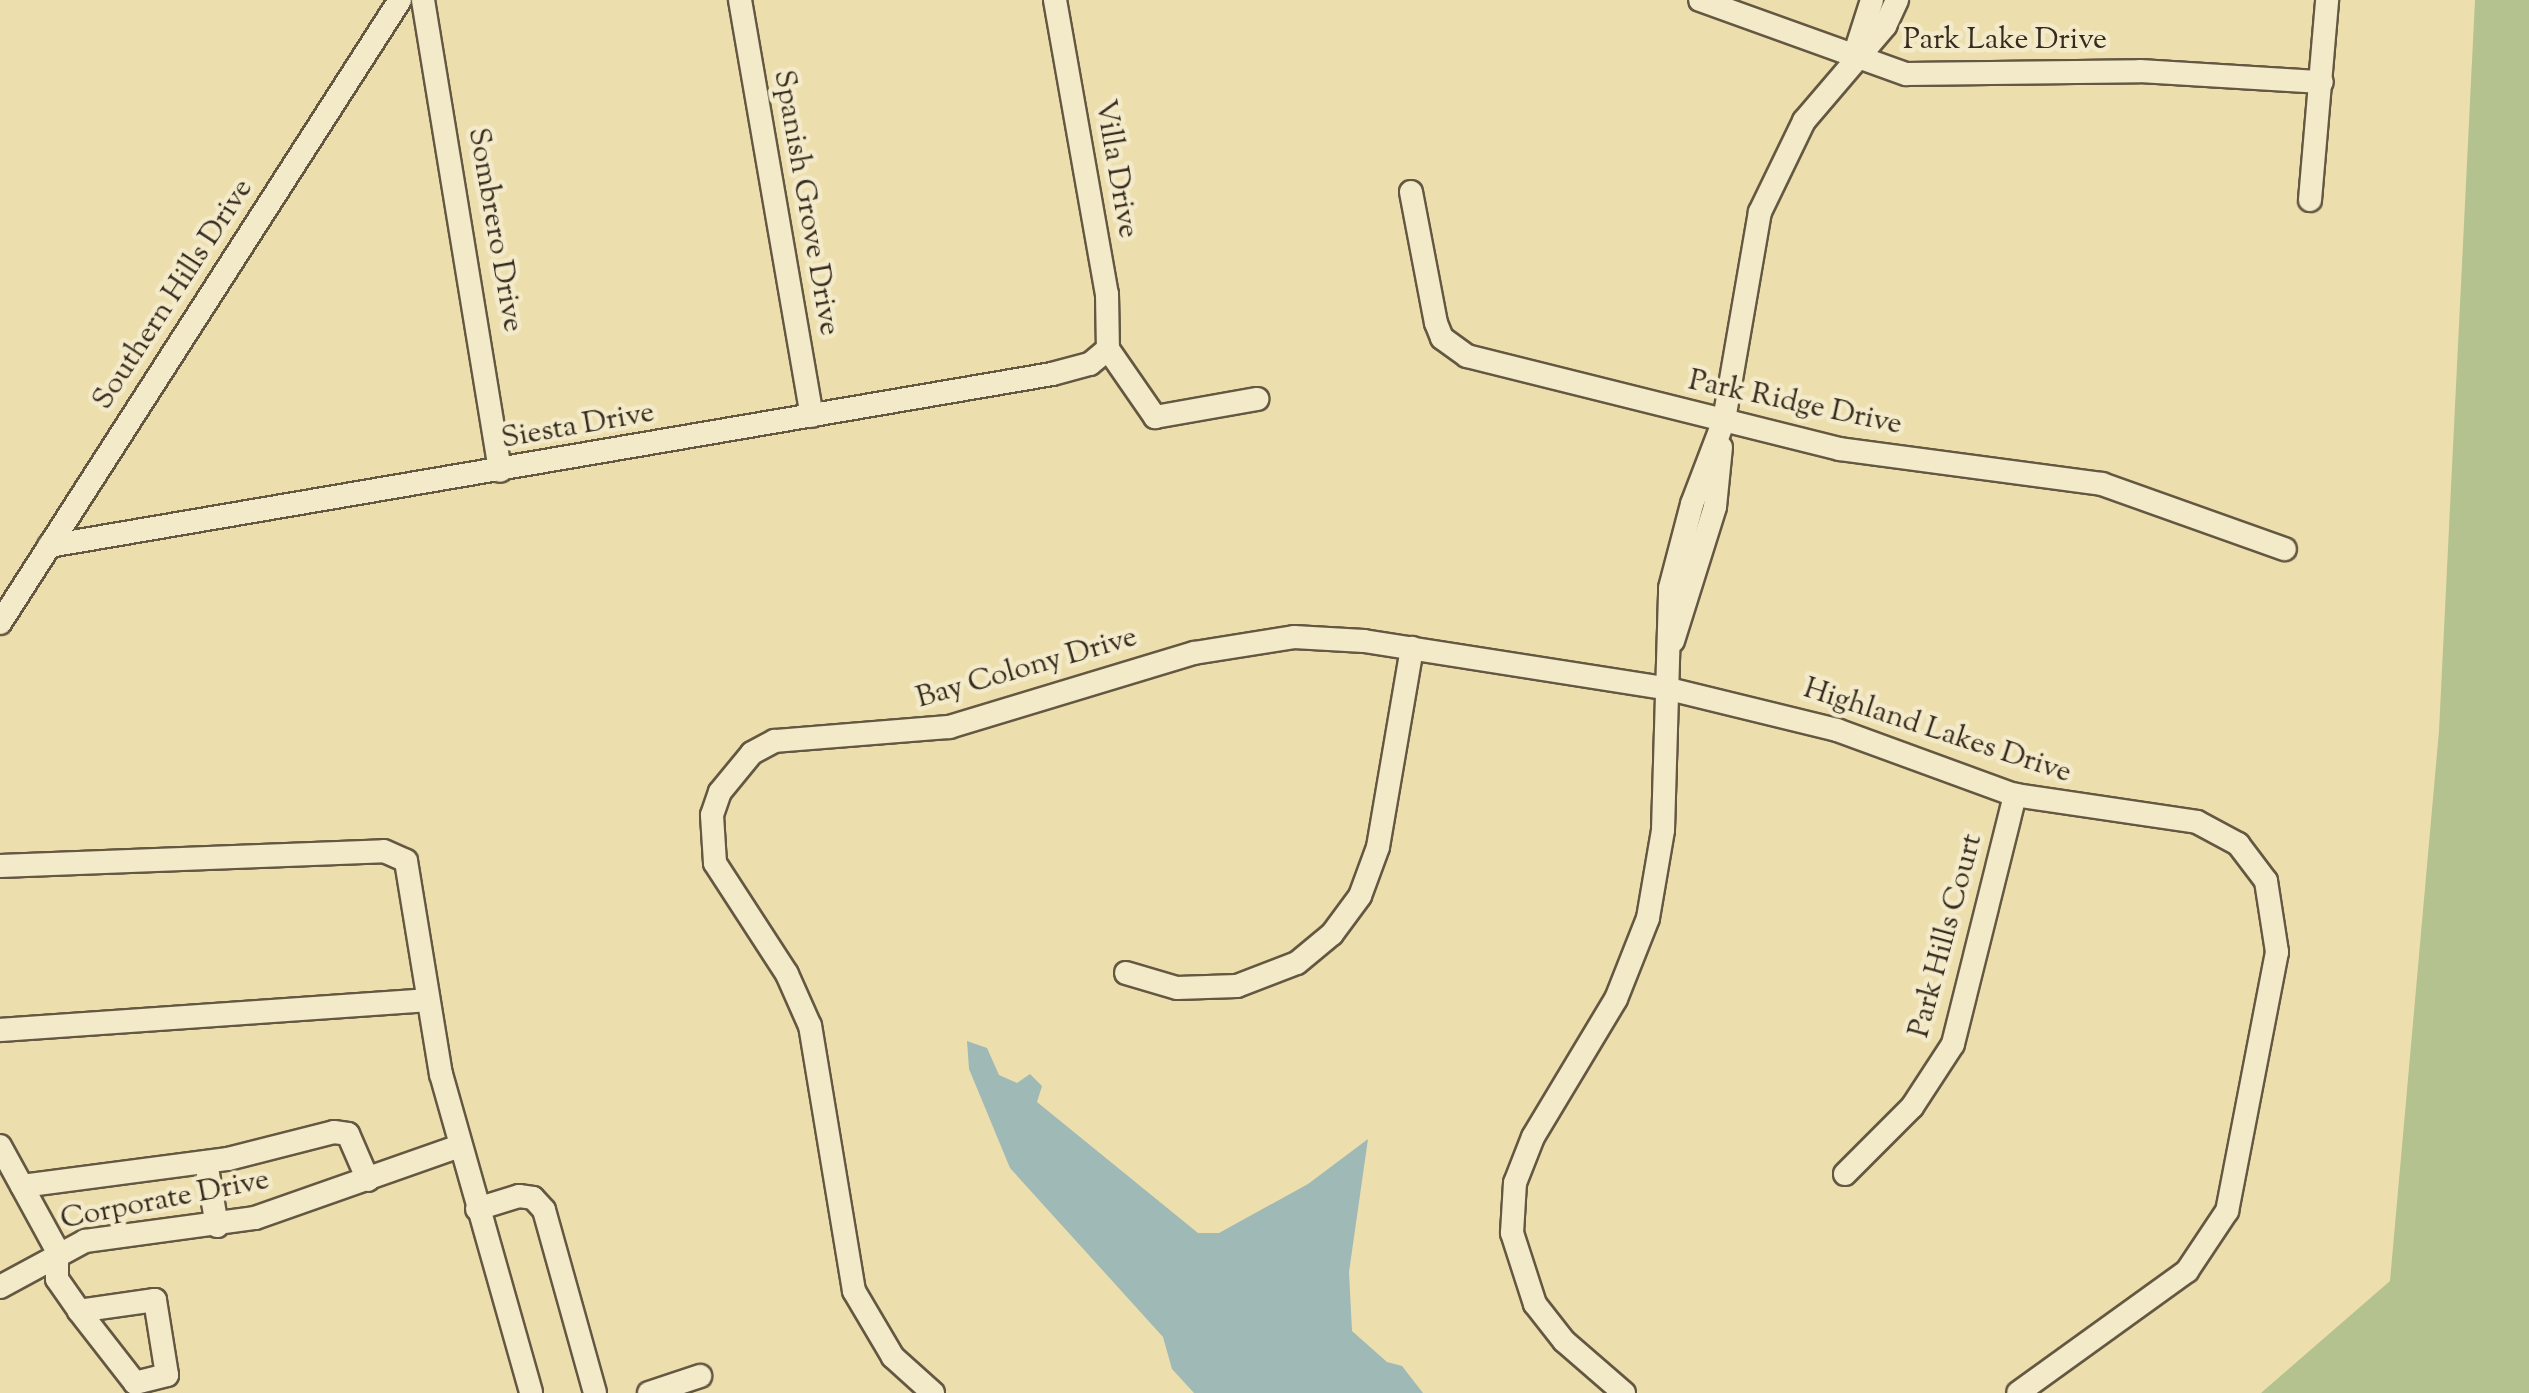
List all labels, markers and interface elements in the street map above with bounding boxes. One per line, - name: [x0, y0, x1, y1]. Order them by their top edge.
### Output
- street label: Park Lake Drive: [1903, 23, 2107, 59]
- street label: Spanish Grove Drive: [764, 67, 846, 339]
- street label: Villa Drive: [1085, 97, 1145, 241]
- street label: Sombrero Drive: [458, 125, 530, 335]
- street label: Southern Hills Drive: [86, 173, 262, 417]
- street label: Park Ridge Drive: [1685, 364, 1905, 444]
- street label: Siesta Drive: [499, 396, 657, 458]
- street label: Bay Colony Drive: [912, 620, 1142, 718]
- street label: Highland Lakes Drive: [1799, 672, 2075, 792]
- street label: Park Hills Court: [1903, 830, 1991, 1042]
- street label: Corporate Drive: [58, 1163, 272, 1239]

